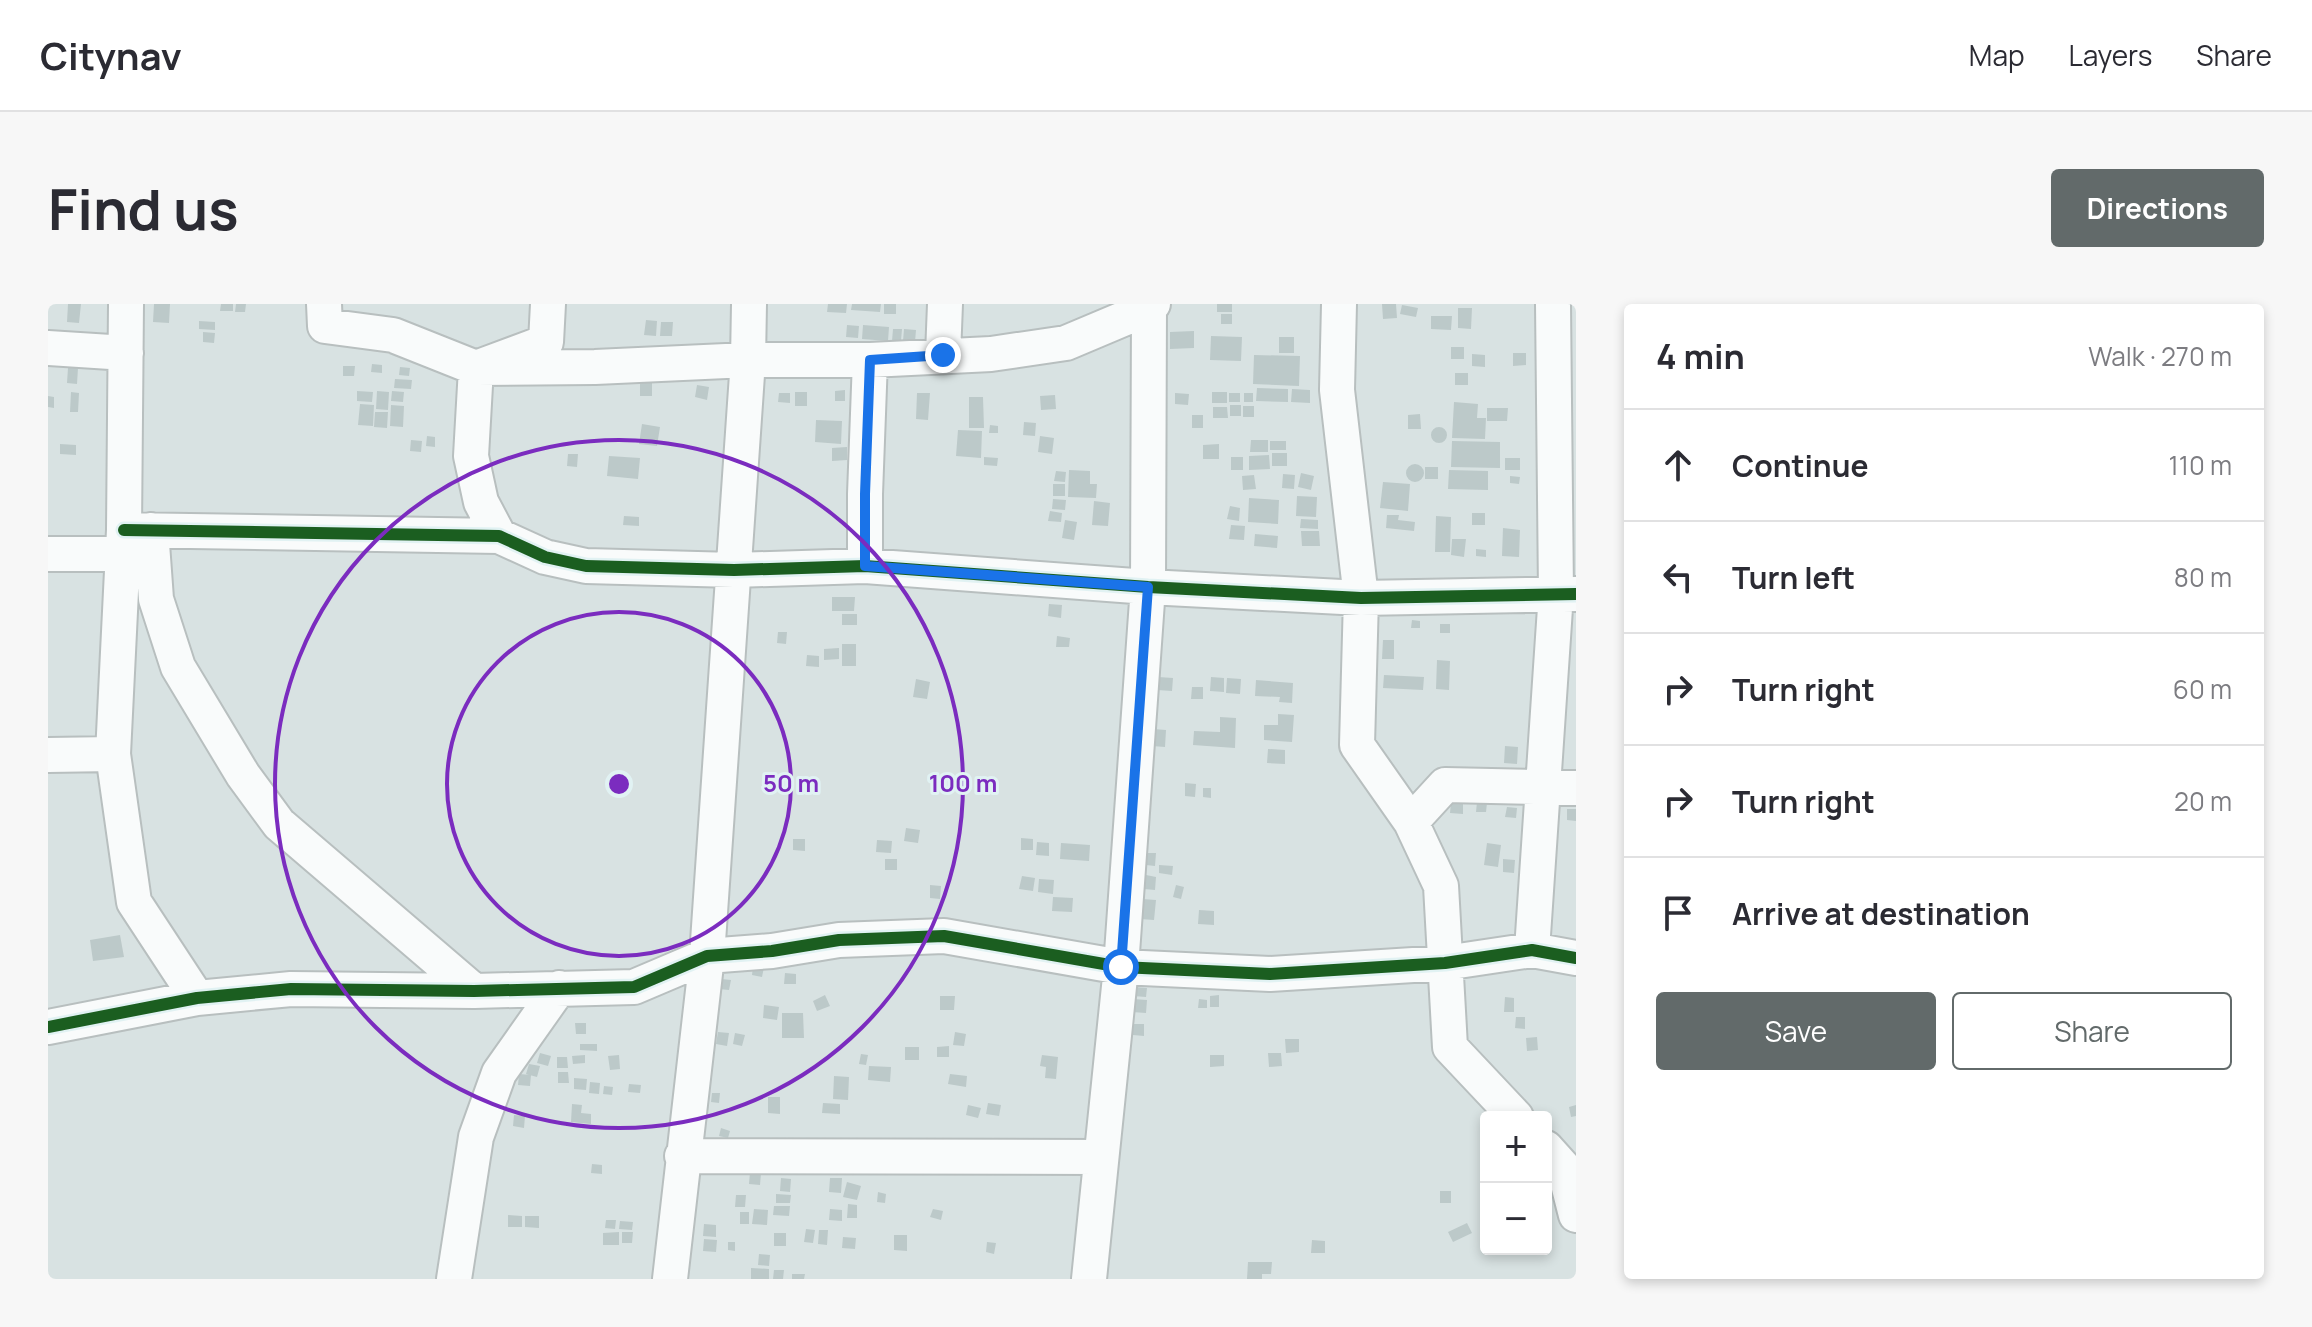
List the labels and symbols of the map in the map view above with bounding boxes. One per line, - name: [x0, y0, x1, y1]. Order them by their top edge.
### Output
- route end: [925, 337, 961, 373]
- text: 50 m: [763, 766, 819, 799]
- text: 100 m: [929, 766, 997, 799]
- centre of rings: [605, 770, 633, 798]
- route start: [1103, 949, 1139, 985]

